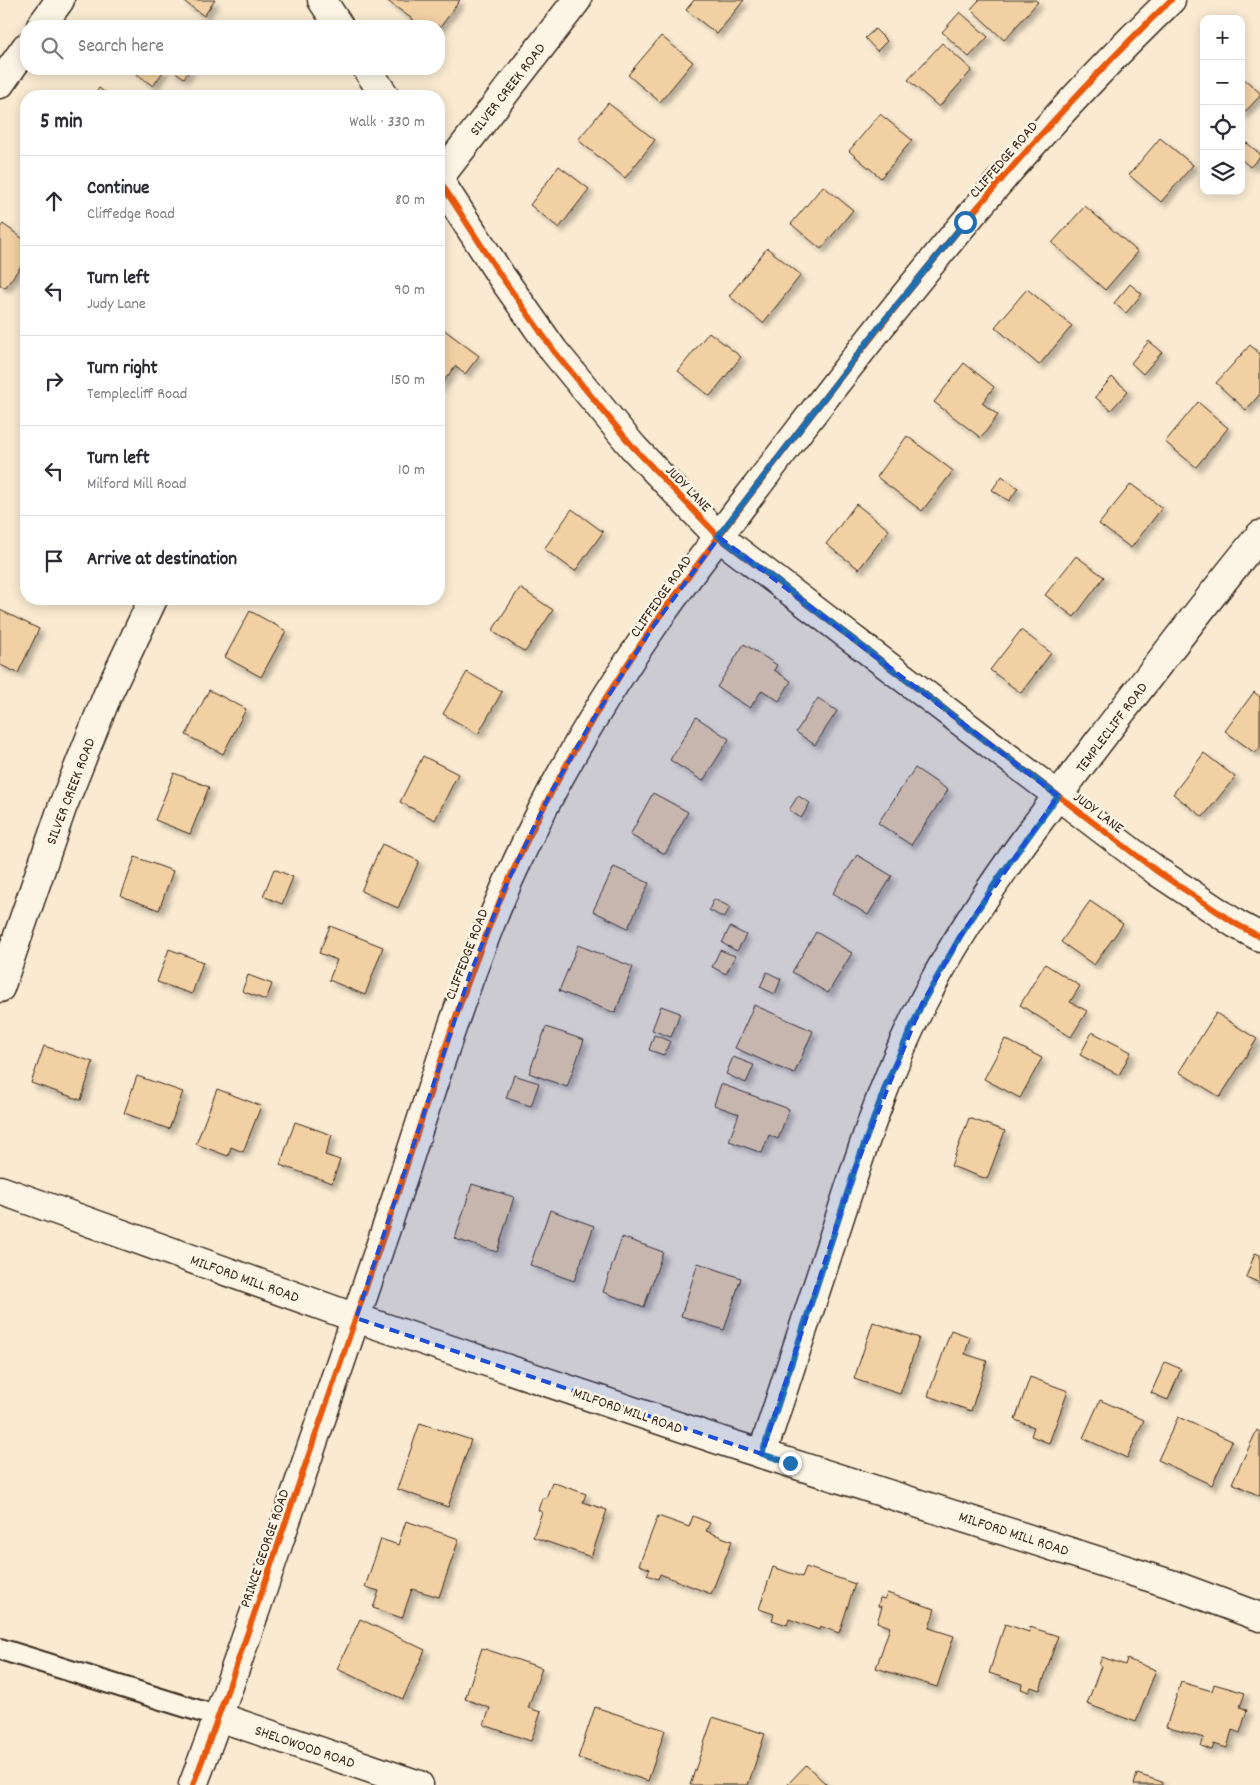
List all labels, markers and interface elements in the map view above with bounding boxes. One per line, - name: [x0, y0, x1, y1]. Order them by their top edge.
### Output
- map controls: [1200, 15, 1245, 195]
- button: +: [1200, 15, 1245, 60]
- search box: [20, 20, 445, 75]
- icon: search: [38, 34, 66, 62]
- text: Search here: [78, 34, 164, 61]
- street label: SILVER CREEK ROAD: [465, 39, 552, 141]
- button: −: [1200, 60, 1245, 105]
- button: locate: [1200, 105, 1245, 150]
- text: 5 min: [40, 108, 83, 138]
- text: Walk · 330 m: [349, 111, 425, 134]
- street label: CLIFFEDGE ROAD: [965, 117, 1044, 204]
- button: layers: [1200, 150, 1245, 195]
- text: Continue: [87, 176, 149, 203]
- icon: ahead: [40, 187, 68, 215]
- text: 80 m: [395, 189, 425, 212]
- text: Cliffedge Road: [87, 203, 175, 226]
- route start: [954, 211, 977, 234]
- text: Turn left: [87, 266, 150, 293]
- icon: left: [40, 277, 68, 305]
- text: 90 m: [394, 279, 425, 302]
- text: Judy Lane: [87, 293, 146, 316]
- text: Turn right: [87, 356, 158, 383]
- icon: right: [40, 367, 68, 395]
- text: 150 m: [391, 369, 425, 392]
- text: Templecliff Road: [87, 383, 187, 406]
- text: Turn left: [87, 446, 150, 473]
- icon: left: [40, 457, 68, 485]
- text: 10 m: [398, 459, 425, 482]
- street label: JUDY LANE: [660, 461, 716, 518]
- text: Milford Mill Road: [87, 473, 186, 496]
- icon: arrive: [40, 547, 68, 575]
- text: Arrive at destination: [87, 547, 237, 574]
- street label: CLIFFEDGE ROAD: [625, 551, 698, 643]
- street label: TEMPLECLIFF ROAD: [1071, 678, 1154, 778]
- street label: SILVER CREEK ROAD: [41, 735, 102, 848]
- street label: JUDY LANE: [1068, 787, 1128, 840]
- street label: CLIFFEDGE ROAD: [440, 906, 495, 1003]
- street label: MILFORD MILL ROAD: [187, 1250, 302, 1310]
- street label: MILFORD MILL ROAD: [570, 1383, 685, 1441]
- route end: [779, 1452, 802, 1475]
- street label: PRINCE GEORGE ROAD: [235, 1486, 297, 1611]
- street label: MILFORD MILL ROAD: [956, 1507, 1071, 1563]
- street label: SHELOWOOD ROAD: [251, 1720, 358, 1775]

